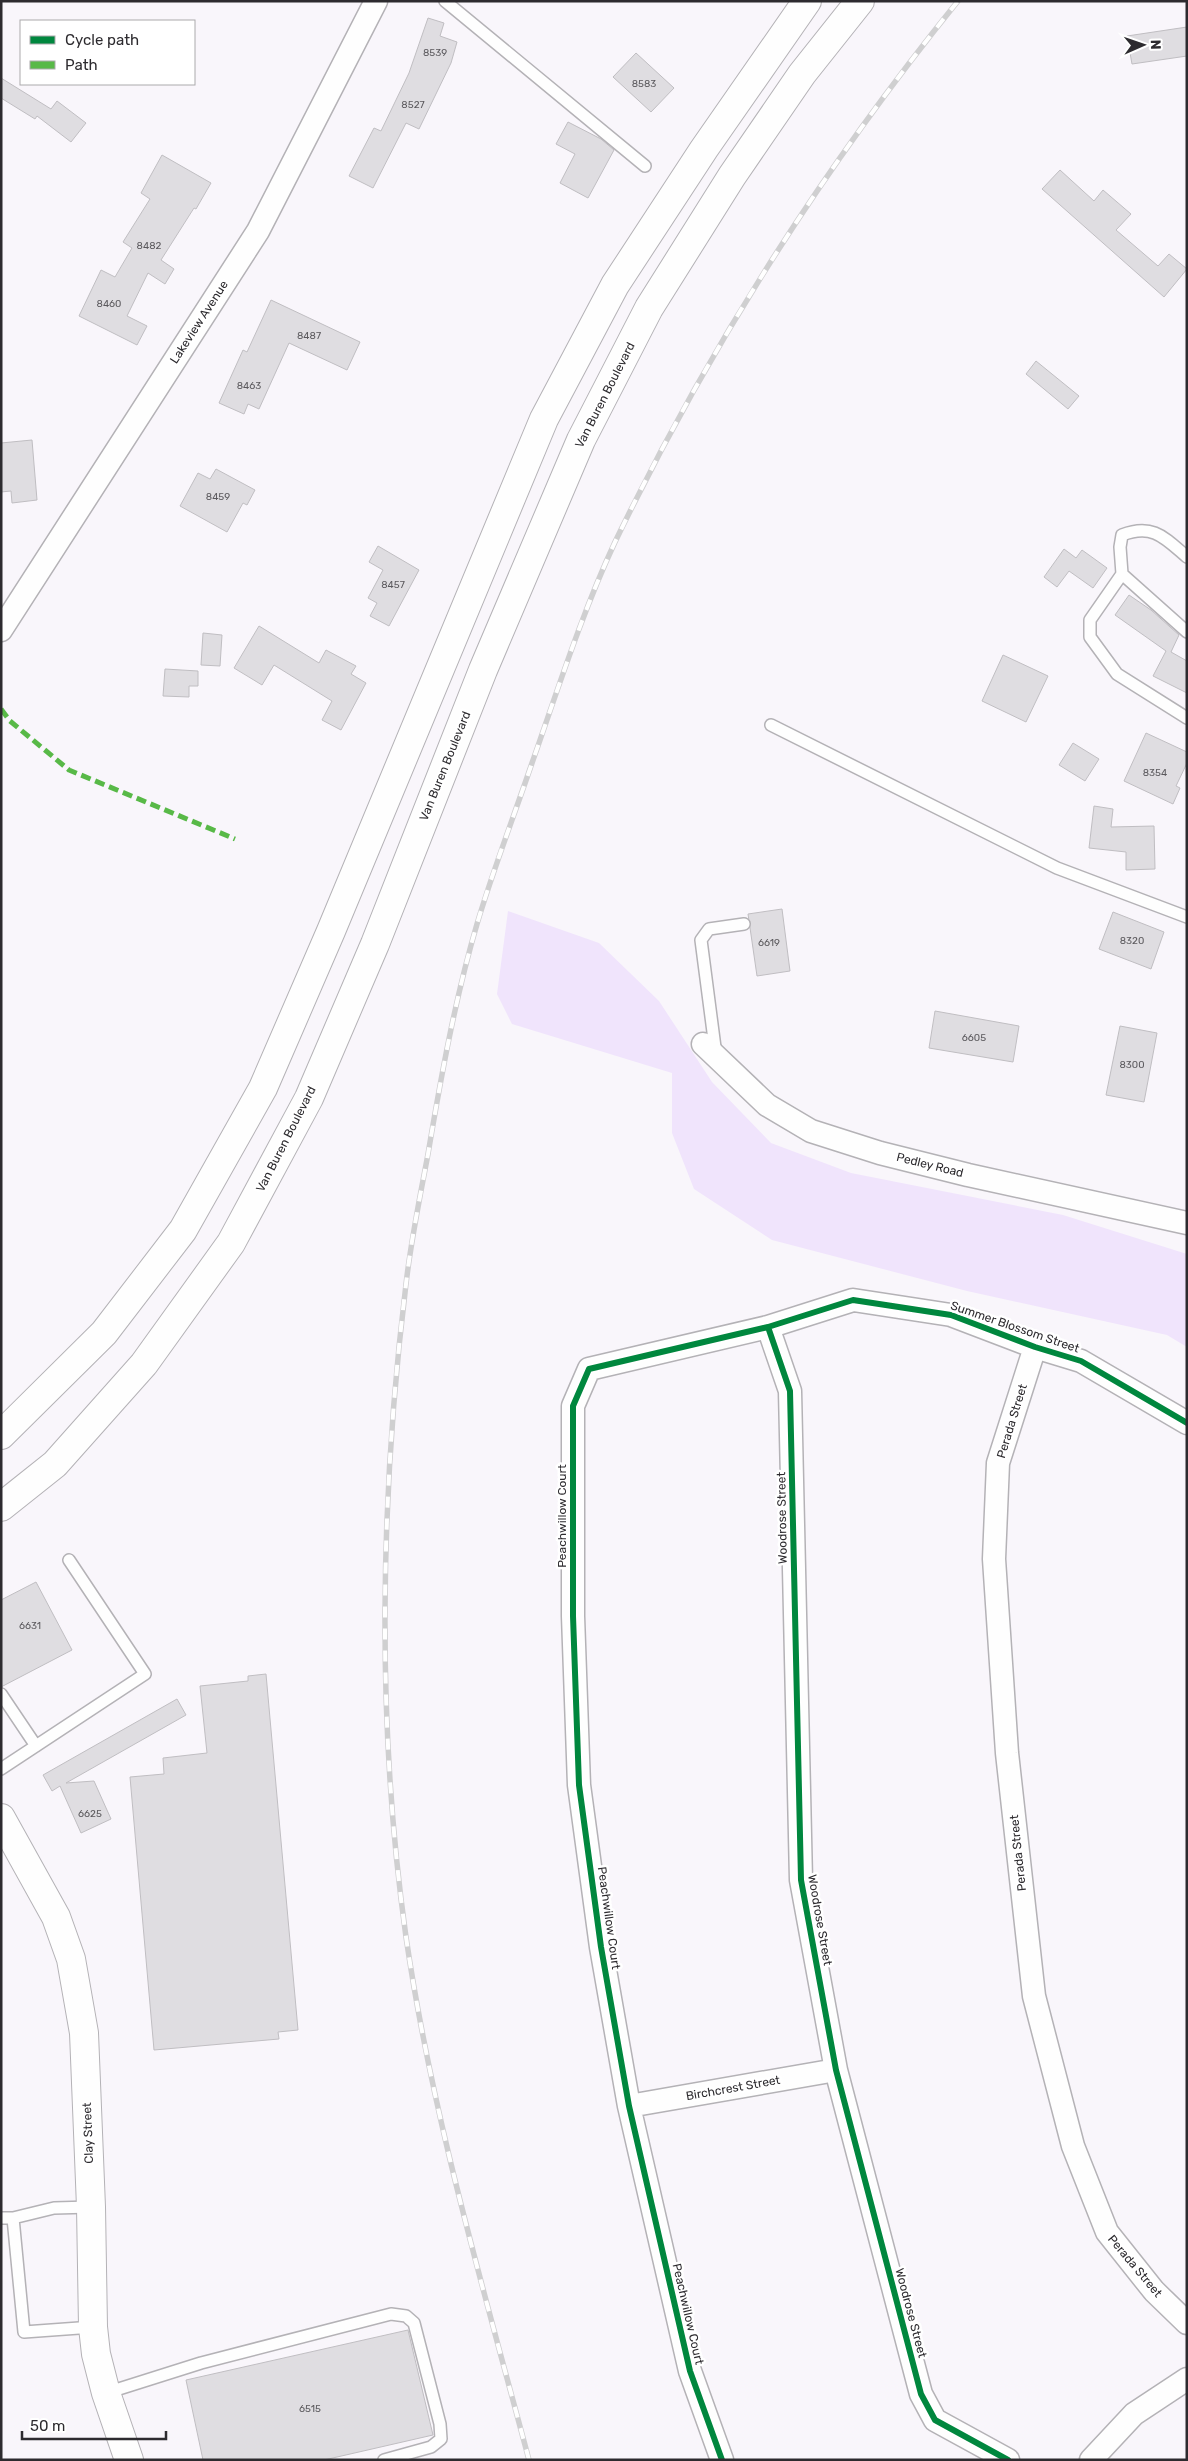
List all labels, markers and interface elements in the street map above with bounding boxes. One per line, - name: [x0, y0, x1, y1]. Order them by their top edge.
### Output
- legend: [20, 20, 195, 85]
- north arrow: [1118, 20, 1168, 70]
- text: Cycle path: [65, 31, 139, 49]
- text: N: [1147, 39, 1164, 50]
- house number: 8539: [423, 47, 447, 59]
- text: Path: [65, 56, 98, 74]
- house number: 8583: [632, 78, 656, 90]
- house number: 8527: [401, 99, 425, 111]
- house number: 8482: [137, 240, 162, 252]
- street label: Lakeview Avenue: [167, 278, 231, 366]
- house number: 8460: [97, 298, 121, 310]
- house number: 8487: [297, 330, 321, 342]
- street label: Van Buren Boulevard: [572, 340, 638, 450]
- house number: 8463: [237, 380, 261, 392]
- house number: 8459: [206, 491, 230, 503]
- house number: 8457: [381, 579, 405, 591]
- street label: Van Buren Boulevard: [417, 709, 473, 823]
- house number: 8354: [1143, 767, 1167, 779]
- house number: 8320: [1120, 935, 1144, 947]
- house number: 6619: [758, 937, 780, 949]
- house number: 6605: [962, 1032, 986, 1044]
- house number: 8300: [1119, 1059, 1145, 1071]
- street label: Van Buren Boulevard: [253, 1084, 319, 1194]
- street label: Pedley Road: [895, 1150, 965, 1180]
- street label: Summer Blossom Street: [949, 1298, 1081, 1356]
- street label: Perada Street: [994, 1382, 1030, 1460]
- street label: Peachwillow Court: [555, 1464, 569, 1568]
- street label: Woodrose Street: [774, 1472, 790, 1564]
- house number: 6631: [19, 1620, 41, 1632]
- house number: 6625: [78, 1808, 102, 1820]
- street label: Perada Street: [1007, 1814, 1029, 1892]
- street label: Peachwillow Court: [595, 1866, 623, 1971]
- street label: Woodrose Street: [805, 1873, 835, 1967]
- street label: Birchcrest Street: [685, 2073, 782, 2103]
- street label: Clay Street: [80, 2102, 96, 2164]
- street label: Perada Street: [1105, 2232, 1165, 2300]
- street label: Peachwillow Court: [670, 2262, 707, 2366]
- street label: Woodrose Street: [892, 2267, 930, 2360]
- house number: 6515: [299, 2403, 321, 2415]
- scale bar: [22, 2408, 166, 2440]
- text: 50 m: [30, 2417, 65, 2435]

